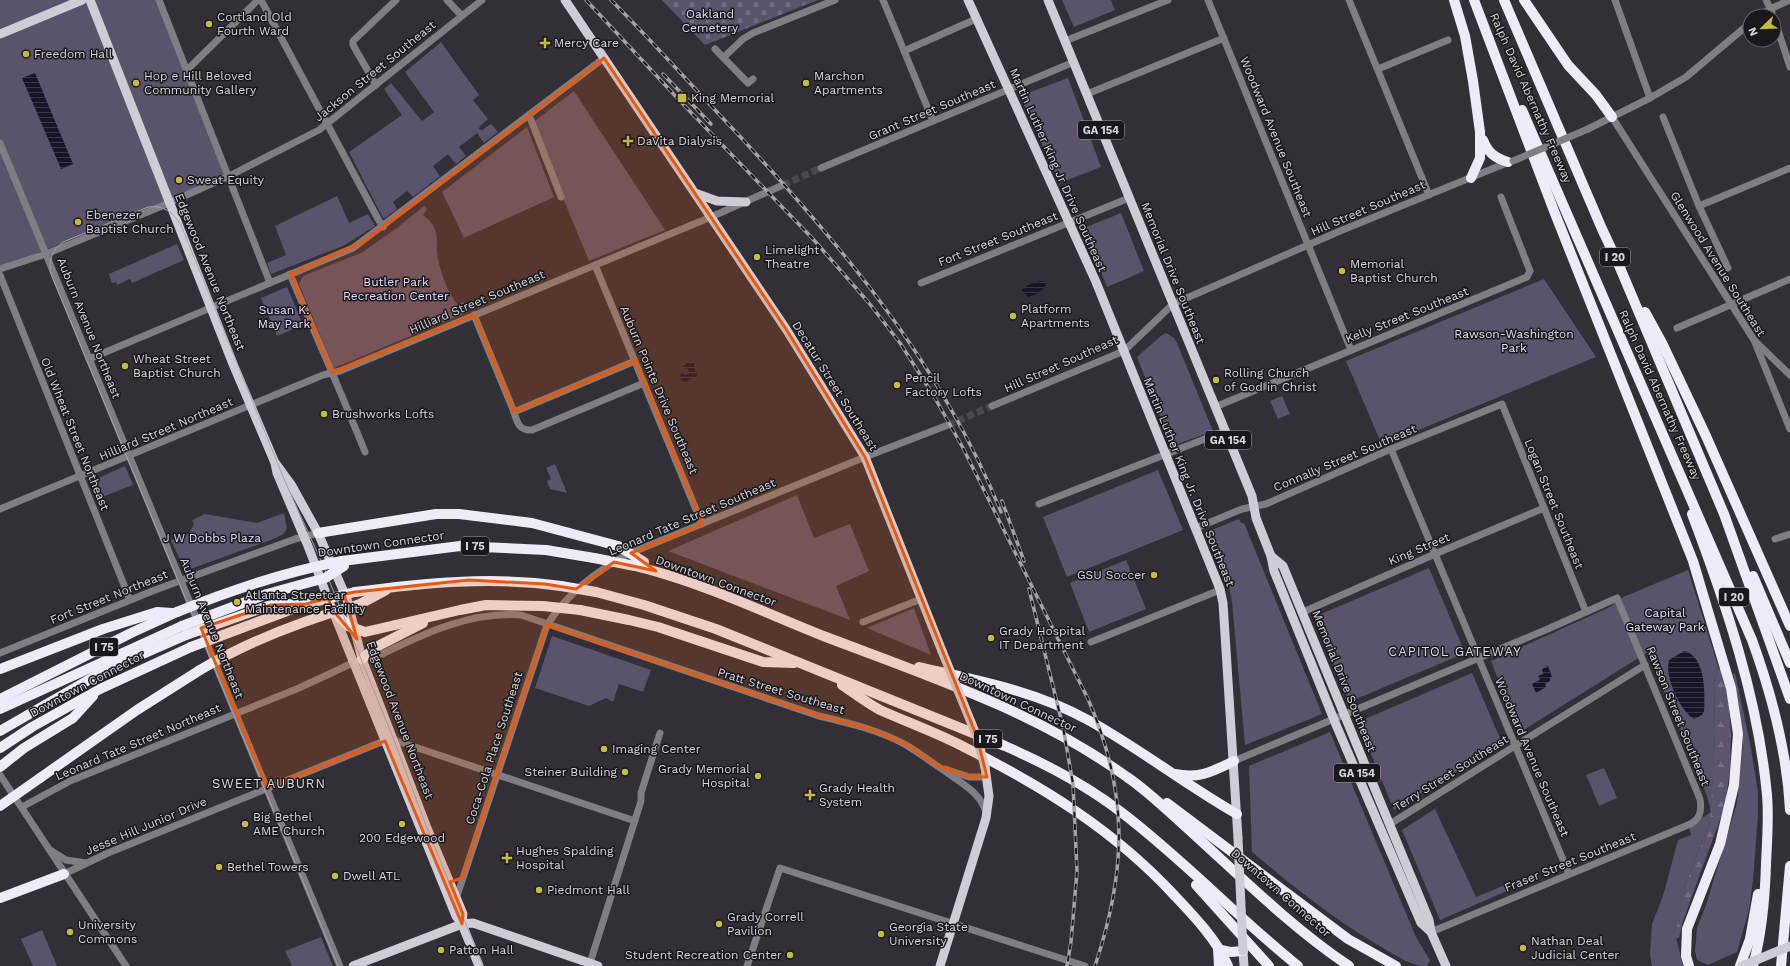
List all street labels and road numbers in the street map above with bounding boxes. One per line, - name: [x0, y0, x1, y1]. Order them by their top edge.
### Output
- street label: Ralph David Abernathy Freeway: [1487, 11, 1575, 186]
- street label: Jackson Street Southeast: [312, 18, 438, 124]
- street label: Woodward Avenue Southeast: [1237, 55, 1315, 219]
- street label: Martin Luther King Jr Drive Southeast: [1007, 66, 1109, 274]
- street label: Grant Street Southeast: [866, 77, 998, 143]
- road number: GA 154: [1078, 121, 1124, 139]
- street label: Hill Street Southeast: [1309, 178, 1427, 238]
- street label: Glenwood Avenue Southeast: [1667, 189, 1769, 339]
- street label: Edgewood Avenue Northeast: [172, 191, 248, 353]
- street label: Memorial Drive Southeast: [1138, 200, 1208, 346]
- street label: Fort Street Southeast: [936, 209, 1060, 269]
- road number: I 20: [1600, 248, 1630, 266]
- street label: Auburn Avenue Northeast: [54, 256, 124, 400]
- street label: Hilliard Street Southeast: [407, 267, 547, 337]
- street label: Kelly Street Southeast: [1343, 284, 1471, 346]
- street label: Auburn Pointe Drive Southeast: [617, 304, 701, 476]
- street label: Ralph David Abernathy Freeway: [1616, 308, 1704, 483]
- street label: Decatur Street Southeast: [789, 319, 881, 453]
- street label: Hill Street Southeast: [1002, 333, 1120, 395]
- street label: Old Wheat Street Northeast: [38, 355, 112, 513]
- street label: Martin Luther King Jr. Drive Southeast: [1141, 375, 1237, 589]
- street label: Hilliard Street Northeast: [97, 394, 235, 464]
- street label: Connally Street Southeast: [1271, 421, 1419, 495]
- road number: GA 154: [1205, 431, 1251, 449]
- street label: Logan Street Southeast: [1521, 437, 1587, 571]
- street label: Leonard Tate Street Southeast: [606, 475, 778, 559]
- street label: Downtown Connector: [317, 528, 445, 560]
- street label: King Street: [1386, 530, 1452, 568]
- road number: I 75: [461, 537, 489, 555]
- street label: Downtown Connector: [654, 553, 778, 609]
- street label: Auburn Avenue Northeast: [177, 556, 247, 700]
- street label: Fort Street Northeast: [48, 567, 170, 627]
- road number: I 20: [1719, 588, 1749, 606]
- street label: Memorial Drive Southeast: [1309, 608, 1379, 754]
- road number: I 75: [90, 638, 118, 656]
- street label: Edgewood Avenue Northeast: [363, 639, 437, 801]
- street label: Rawson Street Southeast: [1643, 644, 1713, 788]
- street label: Downtown Connector: [27, 648, 147, 720]
- street label: Pratt Street Southeast: [716, 665, 846, 717]
- street label: Downtown Connector: [957, 669, 1079, 735]
- street label: Coca-Cola Place Southeast: [463, 670, 525, 826]
- street label: Woodward Avenue Southeast: [1492, 675, 1572, 839]
- street label: Leonard Tate Street Northeast: [53, 701, 223, 783]
- road number: I 75: [974, 730, 1002, 748]
- street label: Terry Street Southeast: [1391, 732, 1511, 814]
- road number: GA 154: [1334, 764, 1380, 782]
- street label: Jesse Hill Junior Drive: [83, 794, 209, 858]
- street label: Fraser Street Southeast: [1502, 829, 1638, 895]
- street label: Downtown Connector: [1228, 846, 1334, 940]

